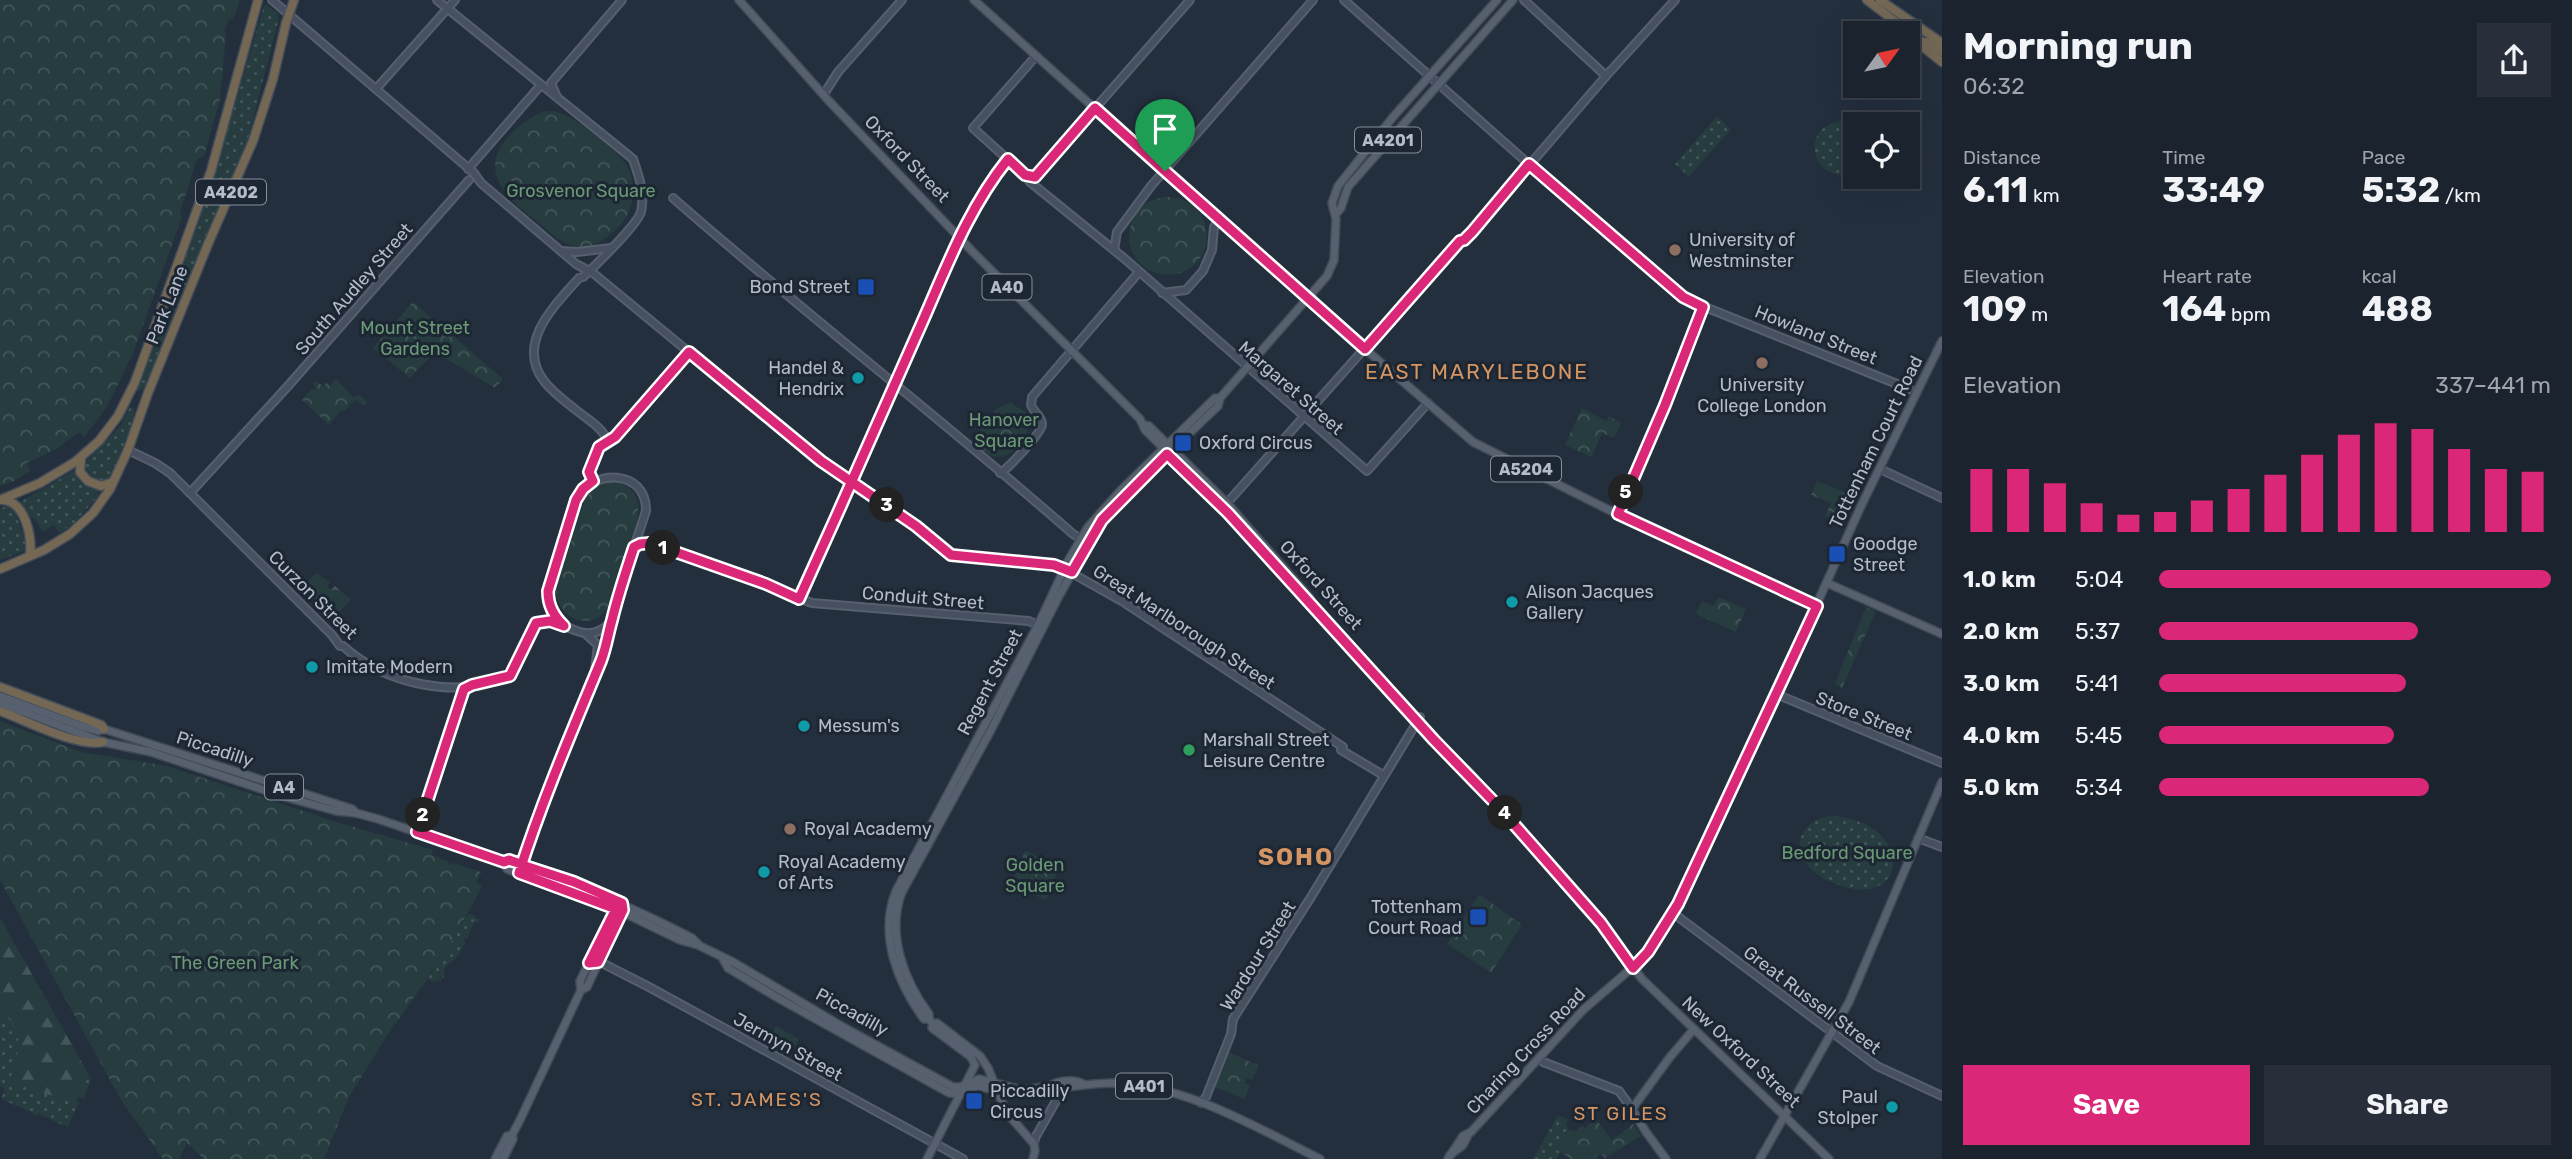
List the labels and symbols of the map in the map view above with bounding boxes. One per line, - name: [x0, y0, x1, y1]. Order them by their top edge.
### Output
- north arrow: [1843, 21, 1920, 98]
- pin: [1135, 99, 1195, 171]
- street label: Oxford Street: [860, 111, 954, 207]
- road number: A4201: [1355, 128, 1421, 152]
- road number: A4202: [196, 180, 266, 204]
- park label: Grosvenor Square: [506, 180, 656, 202]
- street label: South Audley Street: [291, 218, 417, 360]
- place label: University of Westminster: [1689, 229, 1795, 272]
- marker: University of Westminster: [1667, 242, 1683, 258]
- street label: Park Lane: [141, 263, 193, 347]
- road number: A40: [982, 274, 1032, 300]
- place label: Bond Street: [750, 276, 850, 298]
- marker: Bond Street: [856, 277, 876, 297]
- street label: Howland Street: [1752, 300, 1880, 370]
- park label: Mount Street Gardens: [360, 317, 470, 360]
- street label: Margaret Street: [1234, 336, 1348, 440]
- street label: Tottenham Court Road: [1825, 352, 1927, 532]
- marker: University College London: [1754, 355, 1770, 371]
- place label: Handel & Hendrix: [768, 357, 845, 400]
- district label: EAST MARYLEBONE: [1365, 359, 1589, 384]
- marker: Handel & Hendrix: [850, 370, 866, 386]
- place label: University College London: [1697, 374, 1827, 417]
- park label: Hanover Square: [969, 409, 1039, 452]
- place label: Oxford Circus: [1199, 432, 1313, 454]
- marker: Oxford Circus: [1173, 433, 1193, 453]
- road number: A5204: [1491, 456, 1561, 482]
- pin: 5: [1608, 475, 1644, 510]
- pin: 3: [870, 488, 904, 522]
- pin: 1: [646, 530, 680, 566]
- place label: Goodge Street: [1853, 533, 1917, 576]
- street label: Oxford Street: [1275, 536, 1367, 634]
- marker: Goodge Street: [1827, 544, 1847, 564]
- street label: Curzon Street: [264, 546, 362, 644]
- street label: Great Marlborough Street: [1089, 560, 1279, 694]
- place label: Alison Jacques Gallery: [1526, 581, 1654, 624]
- street label: Conduit Street: [861, 582, 985, 614]
- marker: Alison Jacques Gallery: [1504, 594, 1520, 610]
- street label: Regent Street: [953, 625, 1027, 739]
- place label: Imitate Modern: [326, 656, 453, 678]
- marker: Imitate Modern: [304, 659, 320, 675]
- street label: Store Street: [1813, 687, 1915, 745]
- place label: Messum's: [818, 715, 900, 737]
- marker: Messum's: [796, 718, 812, 734]
- street label: Piccadilly: [174, 726, 256, 772]
- place label: Marshall Street Leisure Centre: [1203, 729, 1329, 772]
- marker: Marshall Street Leisure Centre: [1181, 742, 1197, 758]
- road number: A4: [265, 774, 303, 800]
- pin: 4: [1488, 796, 1522, 830]
- pin: 2: [406, 798, 440, 832]
- place label: Royal Academy: [804, 818, 932, 840]
- marker: Royal Academy: [782, 821, 798, 837]
- park label: Bedford Square: [1781, 842, 1913, 864]
- district label: SOHO: [1258, 843, 1334, 871]
- place label: Royal Academy of Arts: [778, 851, 906, 894]
- park label: Golden Square: [1005, 854, 1065, 897]
- marker: Royal Academy of Arts: [756, 864, 772, 880]
- place label: Tottenham Court Road: [1368, 896, 1462, 939]
- street label: Wardour Street: [1215, 897, 1301, 1015]
- marker: Tottenham Court Road: [1468, 907, 1488, 927]
- street label: Great Russell Street: [1739, 941, 1885, 1059]
- park label: The Green Park: [171, 952, 299, 974]
- street label: Piccadilly: [812, 983, 892, 1041]
- street label: Charing Cross Road: [1462, 983, 1590, 1119]
- street label: New Oxford Street: [1677, 992, 1805, 1112]
- street label: Jermyn Street: [730, 1008, 846, 1086]
- road number: A401: [1116, 1074, 1172, 1098]
- place label: Piccadilly Circus: [990, 1080, 1070, 1123]
- place label: Paul Stolper: [1817, 1086, 1878, 1129]
- district label: ST. JAMES'S: [691, 1088, 823, 1111]
- marker: Piccadilly Circus: [964, 1091, 984, 1111]
- marker: Paul Stolper: [1884, 1099, 1900, 1115]
- district label: ST GILES: [1573, 1102, 1669, 1125]

